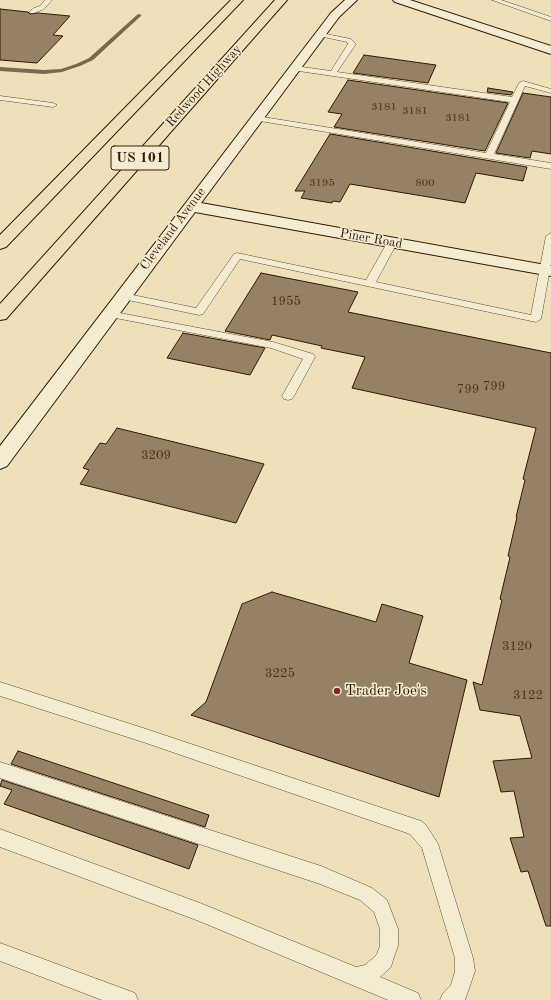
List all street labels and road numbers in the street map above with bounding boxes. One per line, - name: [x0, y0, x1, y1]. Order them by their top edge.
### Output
- street label: Redwood Highway: [163, 42, 245, 130]
- road number: US 101: [111, 146, 169, 170]
- street label: Cleveland Avenue: [137, 185, 209, 273]
- street label: Piner Road: [338, 226, 404, 252]

